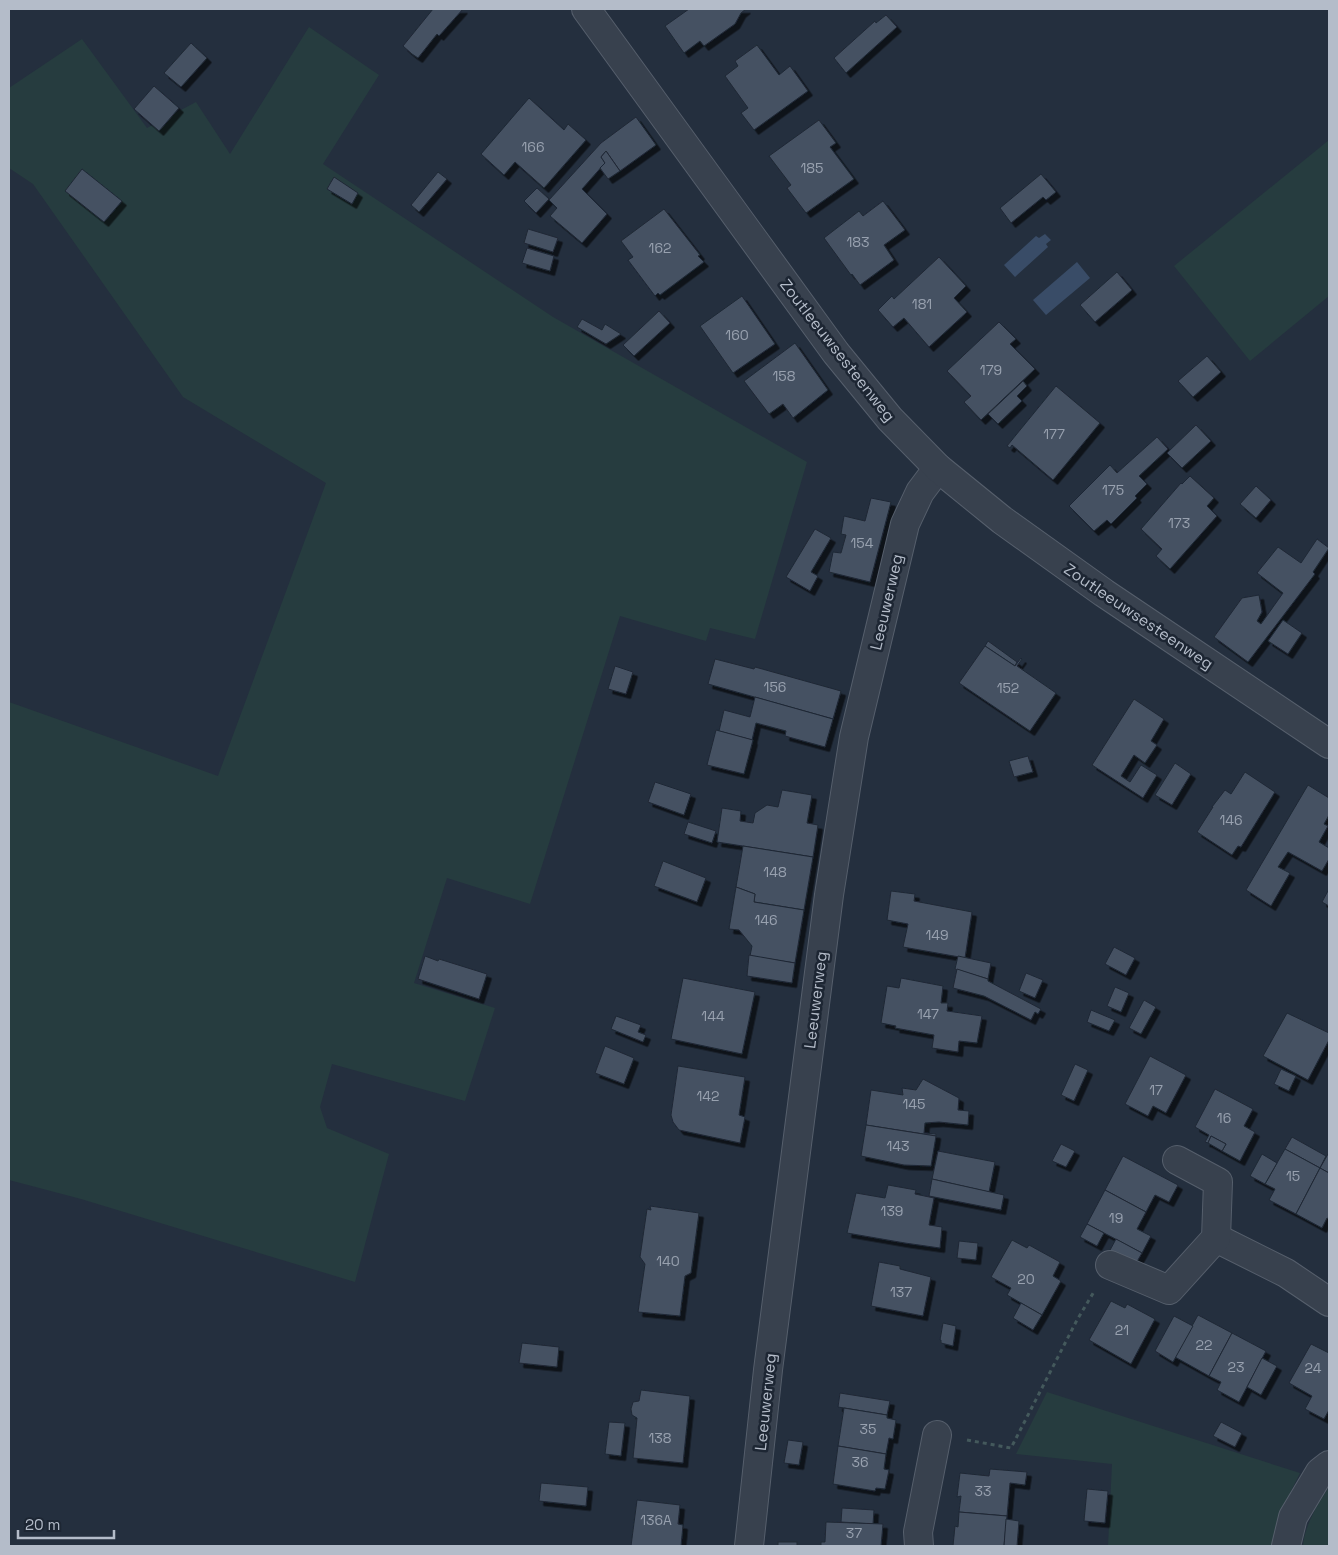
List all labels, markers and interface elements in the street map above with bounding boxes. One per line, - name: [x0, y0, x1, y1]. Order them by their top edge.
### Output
- house number: 166: [522, 138, 545, 156]
- house number: 185: [801, 159, 823, 177]
- house number: 183: [846, 233, 870, 251]
- house number: 162: [649, 239, 671, 257]
- street label: Zoutleeuwsesteenweg: [775, 275, 900, 426]
- house number: 181: [912, 295, 932, 313]
- house number: 160: [725, 326, 749, 344]
- house number: 179: [980, 361, 1002, 379]
- house number: 158: [773, 367, 796, 385]
- house number: 177: [1043, 425, 1065, 443]
- house number: 175: [1102, 481, 1124, 499]
- house number: 173: [1168, 514, 1190, 532]
- house number: 154: [851, 534, 874, 552]
- street label: Leeuwerweg: [865, 552, 908, 652]
- street label: Zoutleeuwsesteenweg: [1060, 559, 1217, 674]
- house number: 156: [764, 678, 786, 696]
- house number: 152: [997, 679, 1019, 697]
- house number: 146: [1219, 811, 1243, 829]
- house number: 148: [763, 863, 787, 881]
- house number: 146: [754, 911, 778, 929]
- house number: 149: [925, 926, 949, 944]
- street label: Leeuwerweg: [799, 950, 832, 1050]
- house number: 147: [917, 1005, 939, 1023]
- house number: 144: [701, 1007, 725, 1025]
- house number: 17: [1149, 1081, 1163, 1099]
- house number: 142: [696, 1087, 720, 1105]
- house number: 145: [903, 1095, 926, 1113]
- house number: 16: [1217, 1109, 1231, 1127]
- house number: 143: [886, 1137, 910, 1155]
- house number: 15: [1286, 1167, 1300, 1185]
- house number: 139: [881, 1202, 903, 1220]
- house number: 19: [1109, 1209, 1123, 1227]
- house number: 140: [656, 1252, 680, 1270]
- house number: 20: [1017, 1270, 1035, 1288]
- house number: 137: [890, 1283, 912, 1301]
- house number: 21: [1115, 1321, 1129, 1339]
- house number: 22: [1196, 1336, 1212, 1354]
- street label: Leeuwerweg: [750, 1352, 781, 1452]
- house number: 23: [1228, 1358, 1244, 1376]
- house number: 24: [1305, 1359, 1322, 1377]
- house number: 35: [860, 1420, 876, 1438]
- house number: 138: [648, 1429, 672, 1447]
- house number: 36: [851, 1453, 869, 1471]
- house number: 33: [975, 1482, 991, 1500]
- scale bar: [18, 1508, 114, 1540]
- house number: 136A: [640, 1511, 672, 1529]
- text: 20 m: [25, 1515, 60, 1534]
- house number: 37: [846, 1524, 862, 1542]

